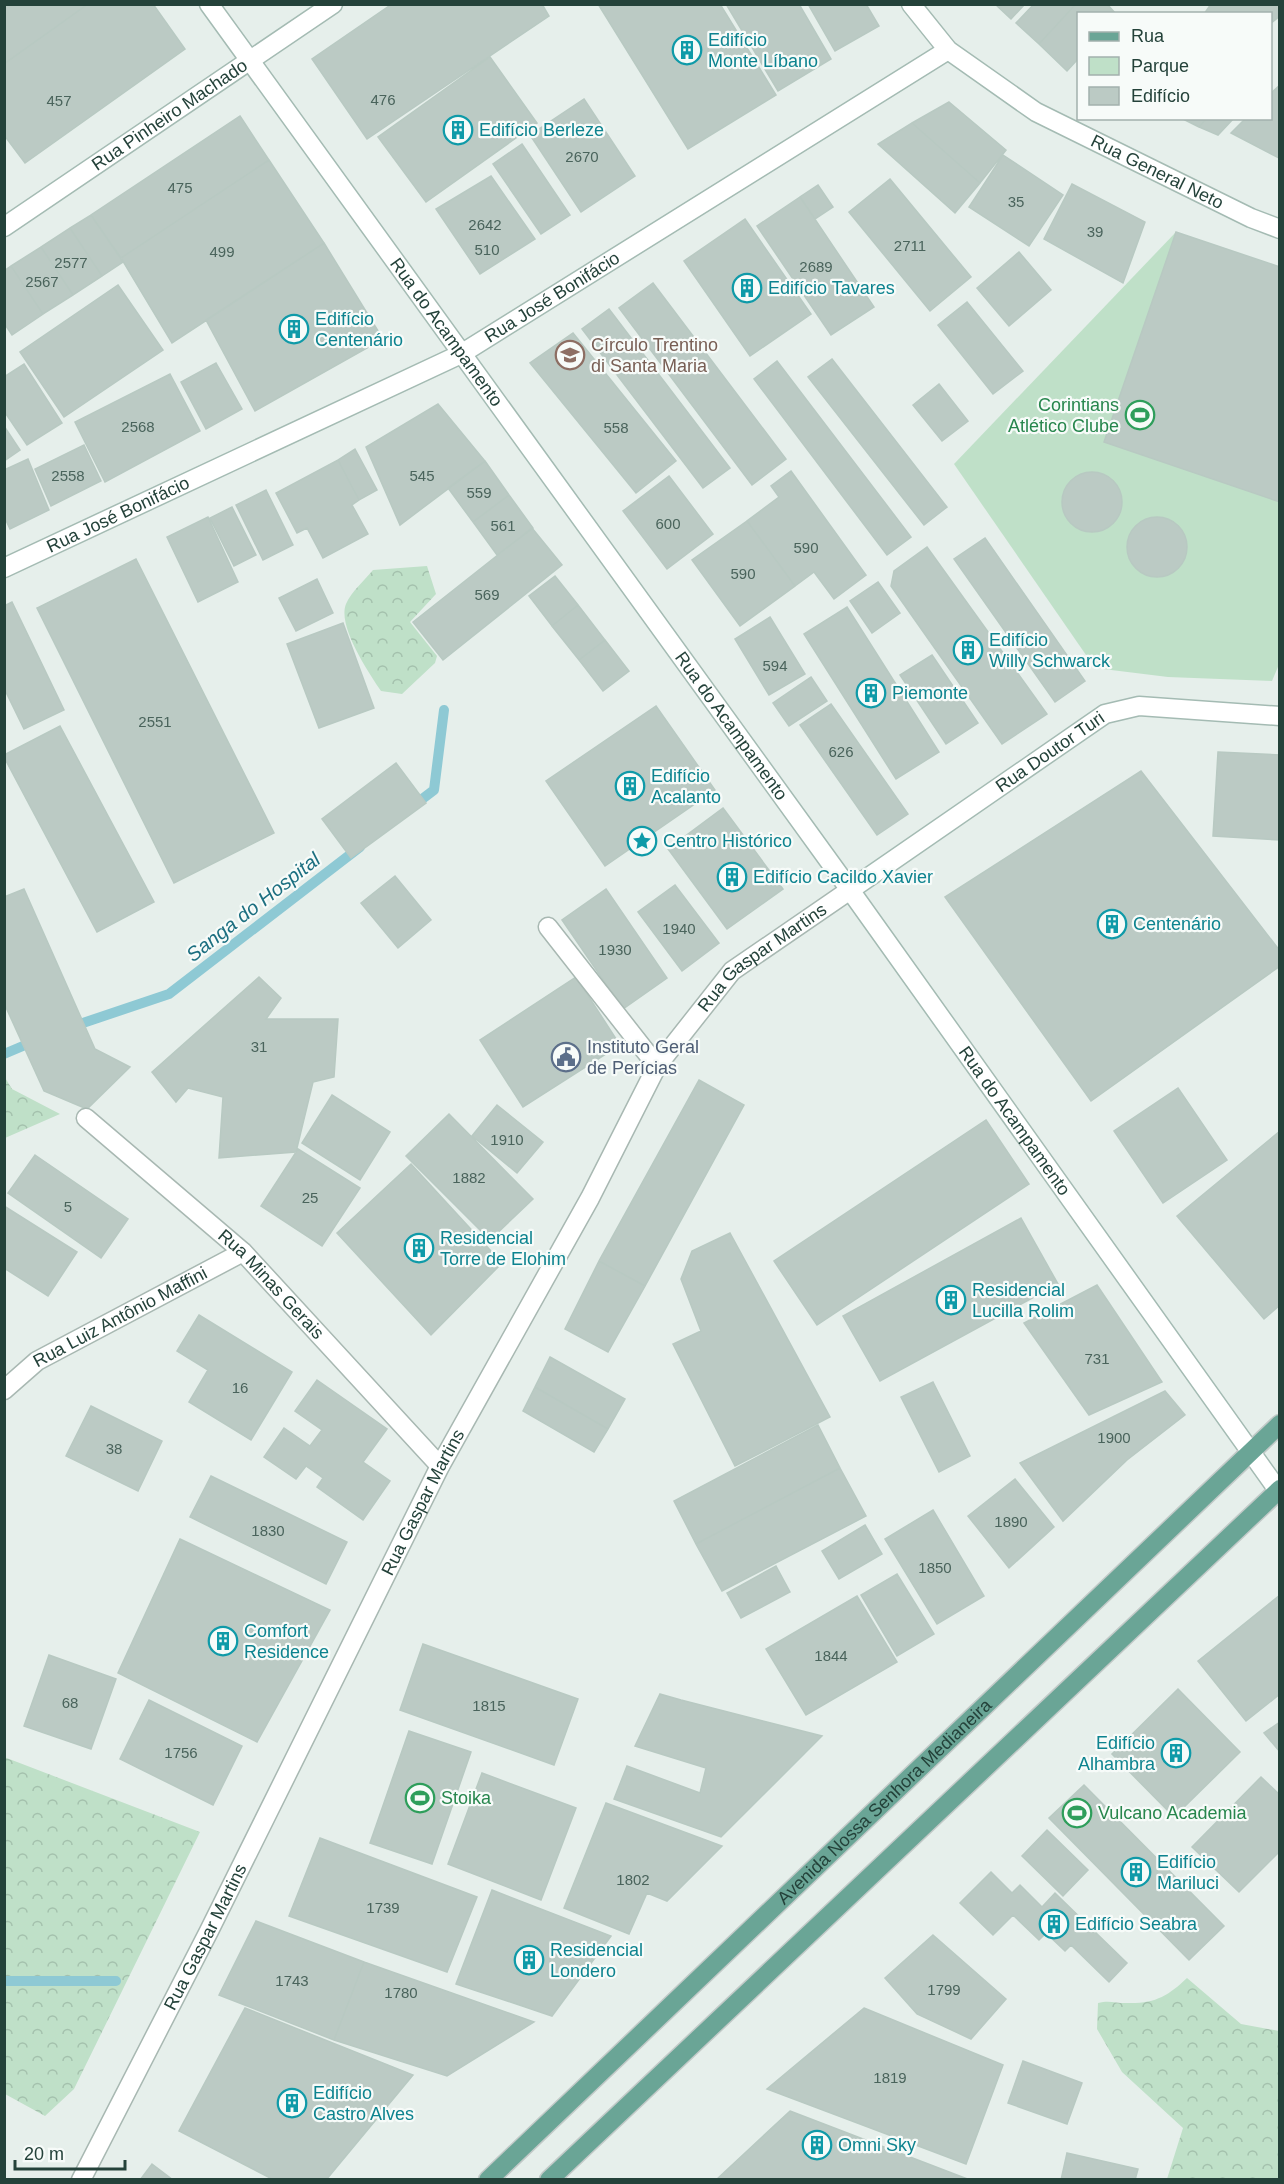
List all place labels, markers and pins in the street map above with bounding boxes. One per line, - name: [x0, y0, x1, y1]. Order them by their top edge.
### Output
- place label: Edifício Monte Líbano: [708, 30, 818, 71]
- building icon: Edifício Monte Líbano: [671, 34, 703, 66]
- building icon: Edifício Berleze: [442, 114, 474, 146]
- place label: Edifício Berleze: [479, 120, 604, 140]
- building icon: Edifício Tavares: [731, 272, 763, 304]
- place label: Edifício Tavares: [768, 278, 895, 298]
- place label: Edifício Centenário: [315, 309, 403, 350]
- building icon: Edifício Centenário: [278, 313, 310, 345]
- place label: Círculo Trentino di Santa Maria: [591, 335, 718, 376]
- school or university icon: Círculo Trentino di Santa Maria: [554, 339, 586, 371]
- place label: Corintians Atlético Clube: [1008, 395, 1119, 436]
- sports icon: Corintians Atlético Clube: [1124, 399, 1156, 431]
- place label: Edifício Willy Schwarck: [989, 630, 1111, 671]
- building icon: Edifício Willy Schwarck: [952, 634, 984, 666]
- building icon: Piemonte: [855, 677, 887, 709]
- place label: Piemonte: [892, 683, 968, 703]
- place label: Edifício Acalanto: [651, 766, 721, 807]
- building icon: Edifício Acalanto: [614, 770, 646, 802]
- place icon: Centro Histórico: [626, 825, 658, 857]
- place label: Centro Histórico: [663, 831, 792, 851]
- building icon: Edifício Cacildo Xavier: [716, 861, 748, 893]
- place label: Edifício Cacildo Xavier: [753, 867, 933, 887]
- building icon: Centenário: [1096, 908, 1128, 940]
- place label: Centenário: [1133, 914, 1221, 934]
- place label: Instituto Geral de Perícias: [587, 1037, 699, 1078]
- public building icon: Instituto Geral de Perícias: [550, 1041, 582, 1073]
- place label: Residencial Torre de Elohim: [440, 1228, 566, 1269]
- building icon: Residencial Torre de Elohim: [403, 1232, 435, 1264]
- place label: Residencial Lucilla Rolim: [972, 1280, 1074, 1321]
- building icon: Residencial Lucilla Rolim: [935, 1284, 967, 1316]
- place label: Comfort Residence: [244, 1621, 329, 1662]
- building icon: Comfort Residence: [207, 1625, 239, 1657]
- place label: Edifício Alhambra: [1078, 1733, 1156, 1774]
- building icon: Edifício Alhambra: [1160, 1737, 1192, 1769]
- sports icon: Stoika: [404, 1782, 436, 1814]
- place label: Stoika: [441, 1788, 492, 1808]
- sports icon: Vulcano Academia: [1061, 1797, 1093, 1829]
- place label: Vulcano Academia: [1098, 1803, 1247, 1823]
- place label: Edifício Mariluci: [1157, 1852, 1219, 1893]
- building icon: Edifício Mariluci: [1120, 1856, 1152, 1888]
- building icon: Edifício Seabra: [1038, 1908, 1070, 1940]
- place label: Edifício Seabra: [1075, 1914, 1198, 1934]
- place label: Residencial Londero: [550, 1940, 643, 1981]
- building icon: Residencial Londero: [513, 1944, 545, 1976]
- place label: Edifício Castro Alves: [313, 2083, 414, 2124]
- building icon: Edifício Castro Alves: [276, 2087, 308, 2119]
- building icon: Omni Sky: [801, 2129, 833, 2161]
- place label: Omni Sky: [838, 2135, 916, 2155]

